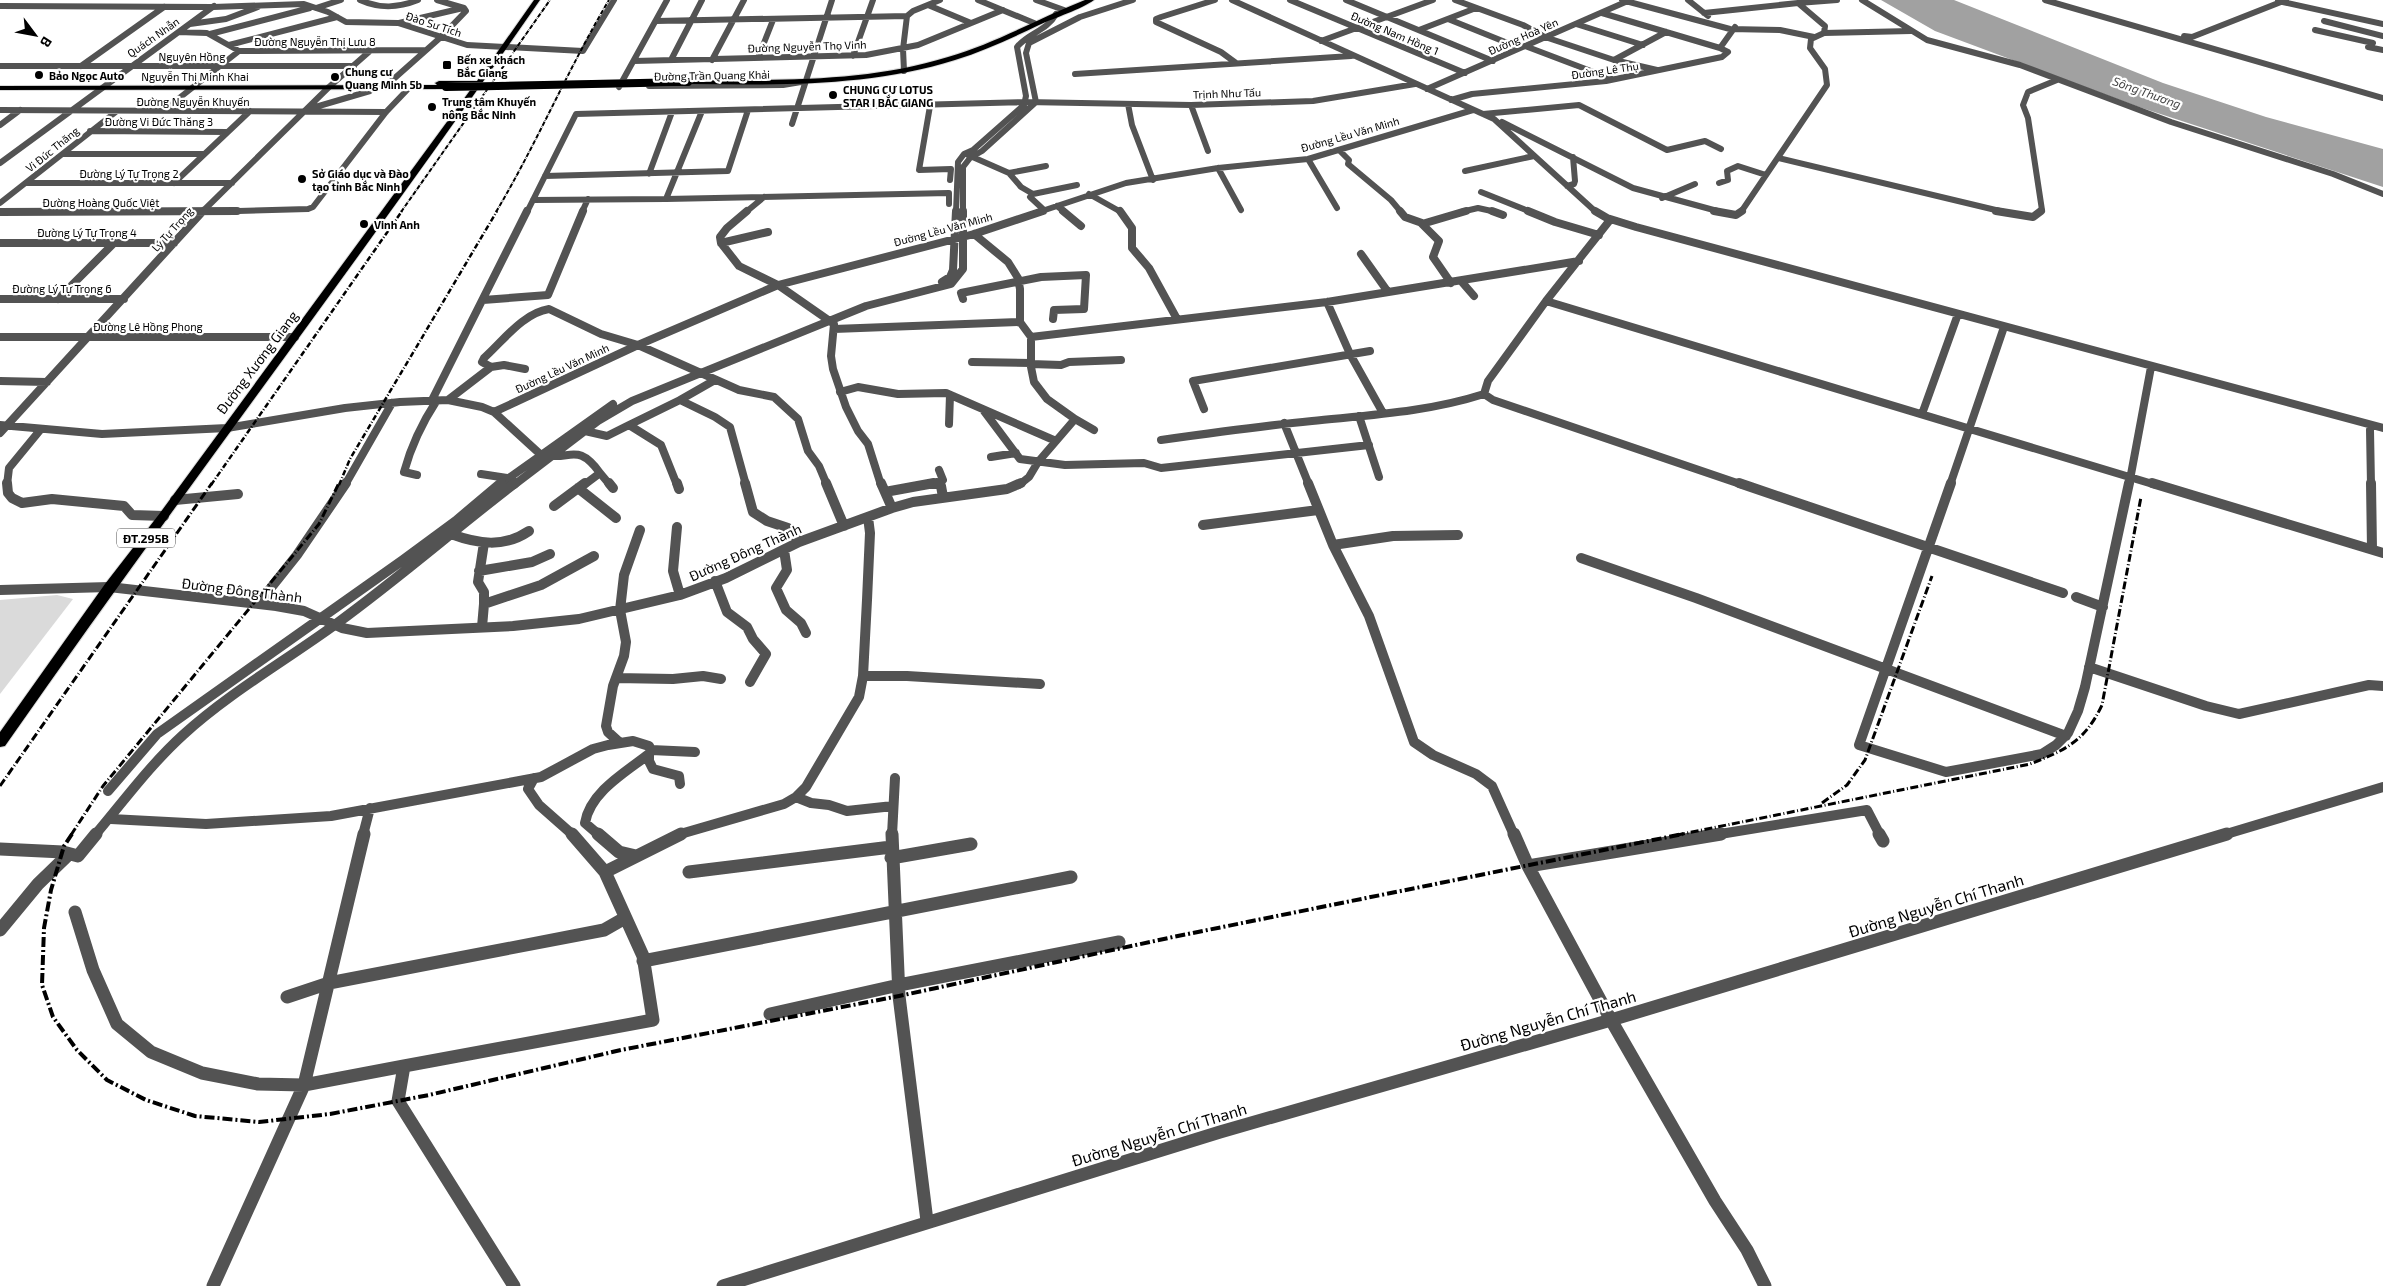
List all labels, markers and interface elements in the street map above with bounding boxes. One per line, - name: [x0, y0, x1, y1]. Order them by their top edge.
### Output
- street label: Đào Sư Tích: [404, 9, 464, 39]
- street label: Đường Nam Hồng 1: [1349, 9, 1441, 57]
- north arrow: [10, 10, 60, 60]
- street label: Quách Nhẫn: [125, 14, 182, 60]
- street label: Đường Hoà Yên: [1486, 15, 1560, 57]
- text: B: [37, 34, 56, 50]
- street label: Đường Nguyễn Thị Lưu 8: [254, 35, 376, 49]
- street label: Đường Nguyễn Thọ Vinh: [747, 37, 867, 56]
- street label: Nguyên Hồng: [159, 50, 225, 63]
- place label: Bến xe khách Bắc Giang: [457, 53, 525, 79]
- marker: Bến xe khách Bắc Giang: [441, 59, 453, 71]
- street label: Đường Lê Thụ: [1570, 59, 1640, 82]
- place label: Chung cư Quang Minh 5b: [345, 65, 423, 92]
- street label: Đường Trần Quang Khải: [654, 67, 770, 84]
- marker: Bảo Ngọc Auto: [33, 69, 45, 81]
- place label: Bảo Ngọc Auto: [49, 69, 125, 82]
- street label: Nguyễn Thị Minh Khai: [141, 70, 249, 84]
- marker: Chung cư Quang Minh 5b: [329, 71, 341, 83]
- water label: Sông Thương: [2111, 73, 2183, 111]
- place label: CHUNG CƯ LOTUS STAR I BẮC GIANG: [843, 83, 933, 109]
- street label: Trịnh Như Tấu: [1193, 85, 1261, 102]
- marker: CHUNG CƯ LOTUS STAR I BẮC GIANG: [827, 89, 839, 101]
- street label: Đường Nguyễn Khuyến: [136, 95, 250, 108]
- place label: Trung tâm Khuyến nông Bắc Ninh: [442, 95, 536, 121]
- marker: Trung tâm Khuyến nông Bắc Ninh: [426, 101, 438, 113]
- street label: Đường Lều Văn Minh: [1299, 114, 1401, 154]
- street label: Đường Vi Đức Thăng 3: [105, 115, 213, 128]
- street label: Vi Đức Thăng: [23, 124, 81, 174]
- street label: Đường Lý Tự Trọng 2: [79, 167, 179, 181]
- place label: Sở Giáo dục và Đào tạo tỉnh Bắc Ninh: [312, 167, 409, 193]
- marker: Sở Giáo dục và Đào tạo tỉnh Bắc Ninh: [296, 173, 308, 185]
- street label: Đường Hoàng Quốc Việt: [43, 196, 159, 210]
- street label: Lý Tự Trọng: [149, 204, 196, 255]
- street label: Đường Lều Văn Minh: [892, 210, 994, 248]
- marker: Vinh Anh: [358, 218, 370, 230]
- place label: Vinh Anh: [374, 218, 420, 231]
- street label: Đường Lý Tự Trọng 4: [37, 226, 137, 240]
- street label: Đường Lý Tự Trọng 6: [12, 282, 112, 296]
- street label: Đường Xương Giang: [213, 307, 301, 417]
- street label: Đường Lê Hồng Phong: [93, 320, 203, 333]
- street label: Đường Lều Văn Minh: [513, 341, 611, 395]
- street label: Đường Đông Thành: [686, 520, 804, 584]
- road number: ĐT.295B: [117, 528, 175, 548]
- street label: Đường Đông Thành: [181, 574, 303, 606]
- street label: Đường Nguyễn Chí Thanh: [1846, 869, 2026, 941]
- street label: Đường Nguyễn Chí Thanh: [1458, 986, 1638, 1054]
- street label: Đường Nguyễn Chí Thanh: [1069, 1098, 1249, 1170]

